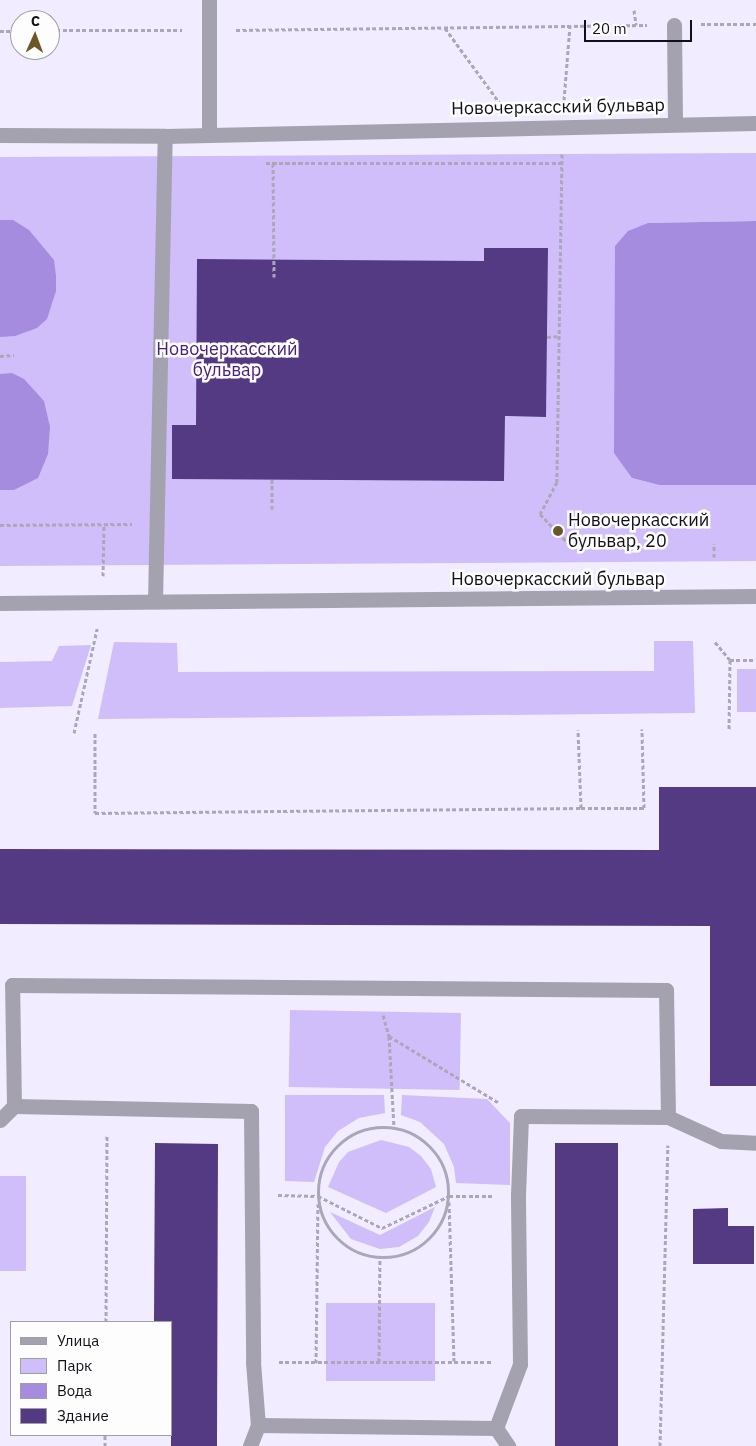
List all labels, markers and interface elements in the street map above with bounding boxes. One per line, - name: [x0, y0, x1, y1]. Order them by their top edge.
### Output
- north arrow: [10, 10, 60, 60]
- scale bar: [586, 10, 694, 42]
- text: С: [31, 12, 40, 30]
- text: 20 m: [592, 19, 627, 38]
- street label: Новочеркасский бульвар: [451, 94, 665, 120]
- park label: Новочеркасский бульвар: [156, 339, 298, 382]
- place label: Новочеркасский бульвар, 20: [568, 510, 709, 552]
- marker: Новочеркасский бульвар, 20: [552, 525, 564, 537]
- street label: Новочеркасский бульвар: [451, 568, 665, 590]
- legend: [10, 1321, 172, 1436]
- text: Улица: [57, 1331, 99, 1350]
- text: Парк: [57, 1356, 92, 1375]
- text: Вода: [57, 1381, 92, 1400]
- text: Здание: [57, 1406, 109, 1425]

